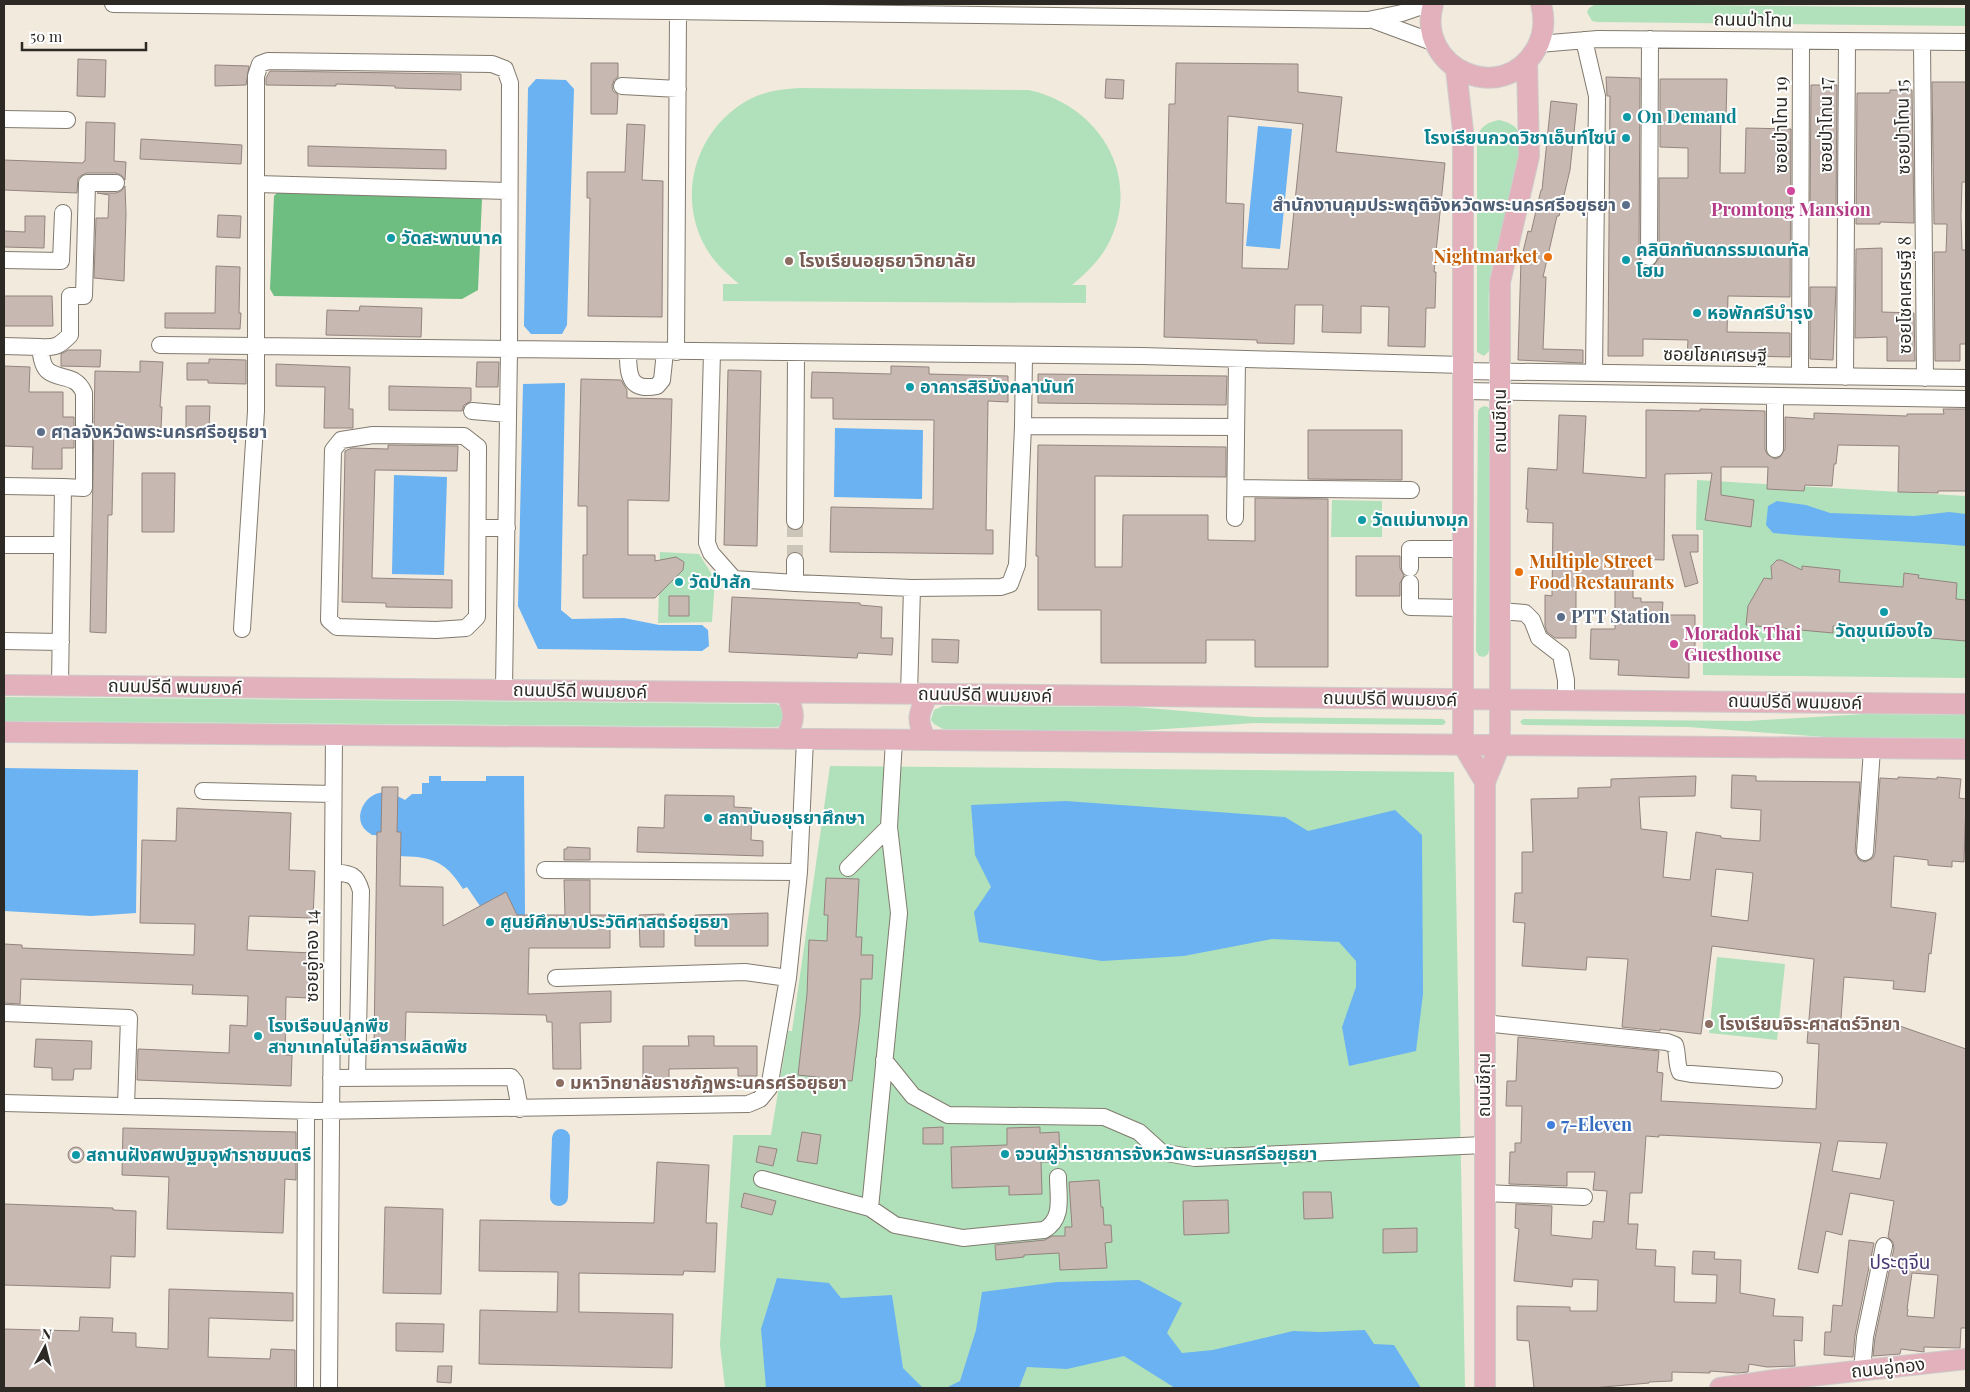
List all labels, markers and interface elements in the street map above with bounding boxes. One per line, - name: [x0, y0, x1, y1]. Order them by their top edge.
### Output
- street label: ถนนป่าโทน: [1713, 6, 1793, 32]
- scale bar: [22, 20, 146, 52]
- text: 50 m: [30, 26, 63, 46]
- street label: ซอยป่าโทน 19: [1768, 76, 1792, 174]
- street label: ซอยป่าโทน 17: [1813, 77, 1837, 173]
- street label: ซอยป่าโทน 15: [1889, 79, 1915, 175]
- place label: On Demand: [1637, 104, 1737, 128]
- marker: On Demand: [1621, 111, 1633, 123]
- place label: โรงเรียนกวดวิชาเอ็นท์ไซน์: [1424, 125, 1616, 149]
- marker: โรงเรียนกวดวิชาเอ็นท์ไซน์: [1620, 132, 1632, 144]
- marker: Promtong Mansion: [1785, 185, 1797, 197]
- place label: สำนักงานคุมประพฤติจังหวัดพระนครศรีอยุธยา: [1272, 192, 1616, 216]
- place label: Promtong Mansion: [1711, 197, 1871, 221]
- marker: สำนักงานคุมประพฤติจังหวัดพระนครศรีอยุธยา: [1620, 199, 1632, 211]
- place label: วัดสะพานนาค: [401, 225, 503, 249]
- marker: วัดสะพานนาค: [385, 232, 397, 244]
- street label: ซอยโชคเศรษฐี 8: [1892, 236, 1916, 354]
- place label: คลินิกทันตกรรมเดนทัล โฮม: [1636, 237, 1809, 282]
- place label: Nightmarket: [1433, 244, 1539, 268]
- place label: โรงเรียนอยุธยาวิทยาลัย: [799, 248, 976, 272]
- marker: Nightmarket: [1542, 251, 1554, 263]
- marker: คลินิกทันตกรรมเดนทัล โฮม: [1620, 254, 1632, 266]
- marker: โรงเรียนอยุธยาวิทยาลัย: [783, 255, 795, 267]
- place label: หอพักศรีบำรุง: [1707, 300, 1813, 324]
- marker: หอพักศรีบำรุง: [1691, 307, 1703, 319]
- street label: ซอยโชคเศรษฐี: [1663, 341, 1767, 367]
- place label: อาคารสิริมังคลานันท์: [920, 374, 1074, 398]
- marker: อาคารสิริมังคลานันท์: [904, 381, 916, 393]
- street label: ถนนชีกุน: [1487, 389, 1511, 453]
- place label: ศาลจังหวัดพระนครศรีอยุธยา: [51, 419, 267, 443]
- marker: ศาลจังหวัดพระนครศรีอยุธยา: [35, 426, 47, 438]
- place label: วัดแม่นางมุก: [1372, 507, 1468, 531]
- marker: วัดแม่นางมุก: [1356, 514, 1368, 526]
- place label: Multiple Street Food Restaurants: [1529, 549, 1674, 594]
- marker: Multiple Street Food Restaurants: [1513, 566, 1525, 578]
- place label: วัดป่าสัก: [689, 569, 751, 593]
- marker: วัดป่าสัก: [673, 576, 685, 588]
- place label: PTT Station: [1571, 604, 1670, 628]
- marker: วัดขุนเมืองใจ: [1878, 606, 1890, 618]
- marker: PTT Station: [1555, 611, 1567, 623]
- place label: วัดขุนเมืองใจ: [1835, 618, 1933, 642]
- place label: Moradok Thai Guesthouse: [1684, 621, 1801, 666]
- marker: Moradok Thai Guesthouse: [1668, 638, 1680, 650]
- street label: ถนนปรีดี พนมยงค์: [108, 673, 242, 699]
- street label: ถนนปรีดี พนมยงค์: [513, 677, 647, 703]
- street label: ถนนปรีดี พนมยงค์: [918, 681, 1052, 707]
- street label: ถนนปรีดี พนมยงค์: [1323, 685, 1457, 711]
- street label: ถนนปรีดี พนมยงค์: [1728, 688, 1862, 714]
- place label: สถาบันอยุธยาศึกษา: [718, 805, 865, 829]
- marker: สถาบันอยุธยาศึกษา: [702, 812, 714, 824]
- place label: ศูนย์ศึกษาประวัติศาสตร์อยุธยา: [500, 909, 729, 933]
- street label: ซอยอู่ทอง 14: [299, 910, 324, 1002]
- marker: ศูนย์ศึกษาประวัติศาสตร์อยุธยา: [484, 916, 496, 928]
- place label: โรงเรียนจิระศาสตร์วิทยา: [1719, 1011, 1900, 1035]
- place label: โรงเรือนปลูกพืช สาขาเทคโนโลยีการผลิตพืช: [268, 1013, 468, 1058]
- marker: โรงเรียนจิระศาสตร์วิทยา: [1703, 1018, 1715, 1030]
- marker: โรงเรือนปลูกพืช สาขาเทคโนโลยีการผลิตพืช: [252, 1030, 264, 1042]
- street label: ถนนชีกุน: [1471, 1053, 1495, 1117]
- place label: มหาวิทยาลัยราชภัฏพระนครศรีอยุธยา: [570, 1070, 847, 1094]
- marker: มหาวิทยาลัยราชภัฏพระนครศรีอยุธยา: [554, 1077, 566, 1089]
- place label: 7-Eleven: [1561, 1112, 1632, 1136]
- marker: 7-Eleven: [1545, 1119, 1557, 1131]
- place label: จวนผู้ว่าราชการจังหวัดพระนครศรีอยุธยา: [1015, 1141, 1317, 1165]
- place label: สถานฝังศพปฐมจุฬาราชมนตรี: [86, 1142, 311, 1166]
- marker: จวนผู้ว่าราชการจังหวัดพระนครศรีอยุธยา: [999, 1148, 1011, 1160]
- marker: สถานฝังศพปฐมจุฬาราชมนตรี: [70, 1149, 82, 1161]
- district label: ประตูจีน: [1869, 1248, 1931, 1275]
- north arrow: [20, 1322, 70, 1372]
- text: N: [40, 1324, 53, 1344]
- street label: ถนนอู่ทอง: [1850, 1351, 1926, 1384]

